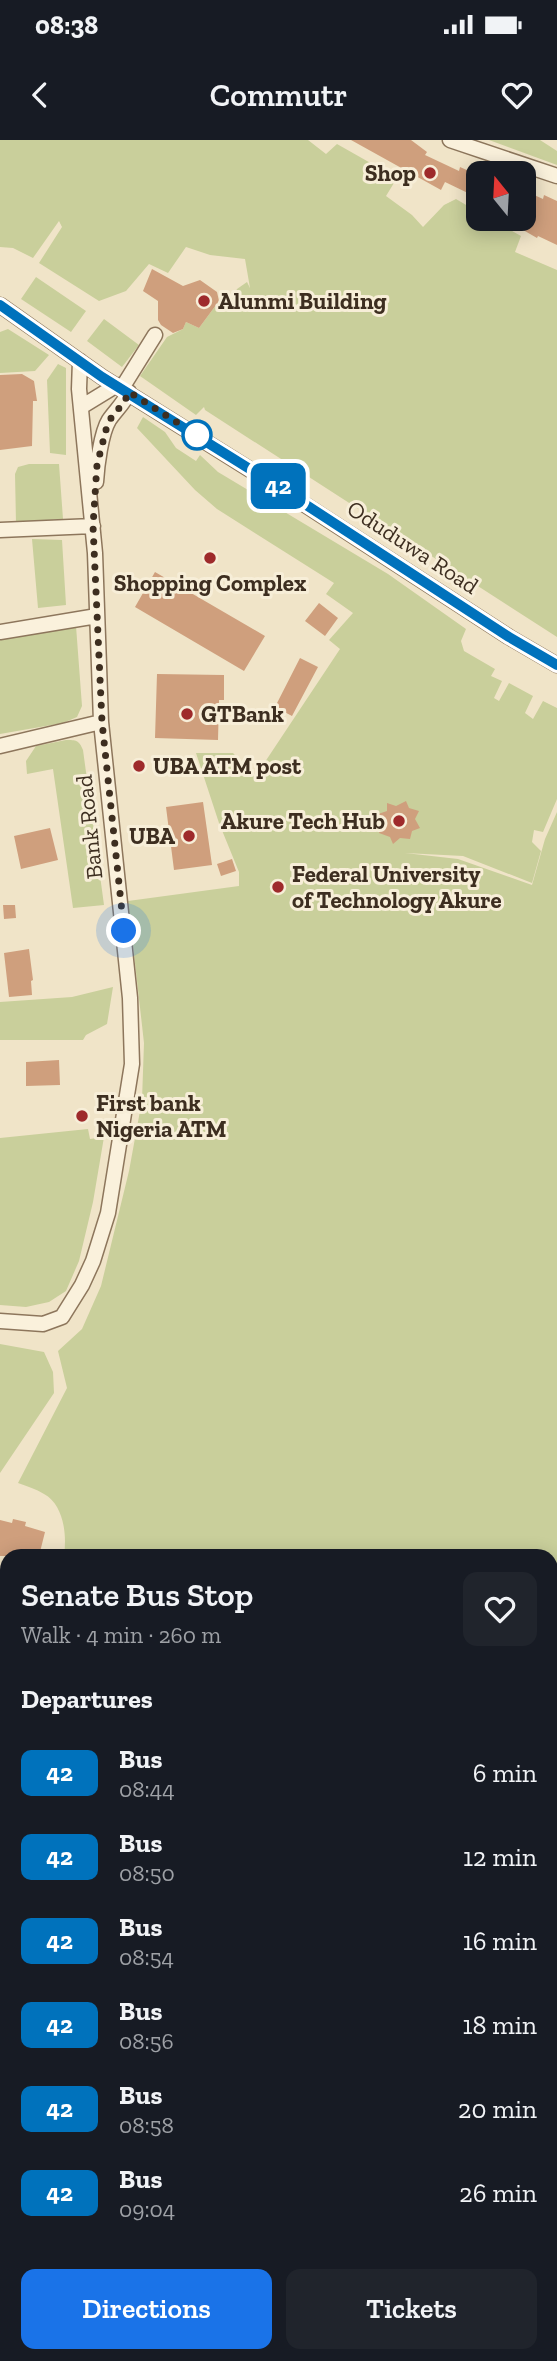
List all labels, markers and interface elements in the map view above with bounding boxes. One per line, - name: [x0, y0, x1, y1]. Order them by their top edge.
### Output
- text: 08:38: [35, 9, 98, 41]
- icon: back: [21, 76, 59, 114]
- text: Commutr: [210, 76, 347, 114]
- icon: heart: [498, 76, 536, 114]
- place label: Shop: [365, 159, 416, 187]
- north arrow: [466, 161, 536, 231]
- map controls: [466, 161, 536, 231]
- marker: Shop: [422, 165, 438, 181]
- place label: Alunmi Building: [218, 287, 387, 315]
- marker: Alunmi Building: [196, 293, 212, 309]
- unlabelled marker: [182, 420, 212, 450]
- line badge: 42: [246, 463, 310, 509]
- text: 42: [265, 471, 291, 500]
- street label: Oduduwa Road: [342, 494, 484, 600]
- marker: Shopping Complex: [202, 550, 218, 566]
- place label: Shopping Complex: [114, 569, 307, 597]
- place label: GTBank: [201, 700, 284, 728]
- marker: GTBank: [179, 706, 195, 722]
- place label: UBA ATM post: [153, 752, 302, 780]
- marker: UBA ATM post: [131, 758, 147, 774]
- street label: Bank Road: [70, 773, 108, 881]
- place label: Akure Tech Hub: [221, 807, 385, 835]
- marker: Akure Tech Hub: [391, 813, 407, 829]
- place label: UBA: [129, 822, 175, 850]
- marker: UBA: [181, 828, 197, 844]
- place label: Federal University of Technology Akure: [292, 860, 502, 914]
- marker: Federal University of Technology Akure: [270, 879, 286, 895]
- your location: [106, 913, 141, 948]
- place label: First bank Nigeria ATM: [96, 1089, 226, 1143]
- marker: First bank Nigeria ATM: [74, 1108, 90, 1124]
- button: heart: [463, 1572, 537, 1646]
- text: Senate Bus Stop: [21, 1575, 253, 1614]
- text: Walk · 4 min · 260 m: [21, 1621, 221, 1649]
- text: Departures: [21, 1683, 153, 1715]
- text: Bus: [119, 1743, 162, 1775]
- text: 6 min: [473, 1757, 537, 1789]
- text: 42: [46, 1758, 73, 1787]
- text: 08:44: [119, 1775, 175, 1803]
- text: Bus: [119, 1827, 162, 1859]
- text: 12 min: [463, 1841, 537, 1873]
- text: 42: [46, 1842, 73, 1871]
- text: 08:50: [119, 1859, 175, 1887]
- text: Bus: [119, 1911, 162, 1943]
- text: 16 min: [463, 1925, 537, 1957]
- text: 42: [46, 1926, 73, 1955]
- text: 08:54: [119, 1943, 174, 1971]
- text: Bus: [119, 1995, 162, 2027]
- text: 18 min: [462, 2009, 537, 2041]
- text: 42: [46, 2010, 73, 2039]
- text: 08:56: [119, 2027, 174, 2055]
- text: Bus: [119, 2079, 162, 2111]
- text: 20 min: [458, 2093, 537, 2125]
- text: 42: [46, 2094, 73, 2123]
- text: 08:58: [119, 2111, 174, 2139]
- text: Bus: [119, 2163, 162, 2195]
- text: 26 min: [459, 2177, 537, 2209]
- text: 42: [46, 2178, 73, 2207]
- text: 09:04: [119, 2195, 175, 2223]
- button: Directions: [21, 2269, 272, 2349]
- button: Tickets: [286, 2269, 537, 2349]

